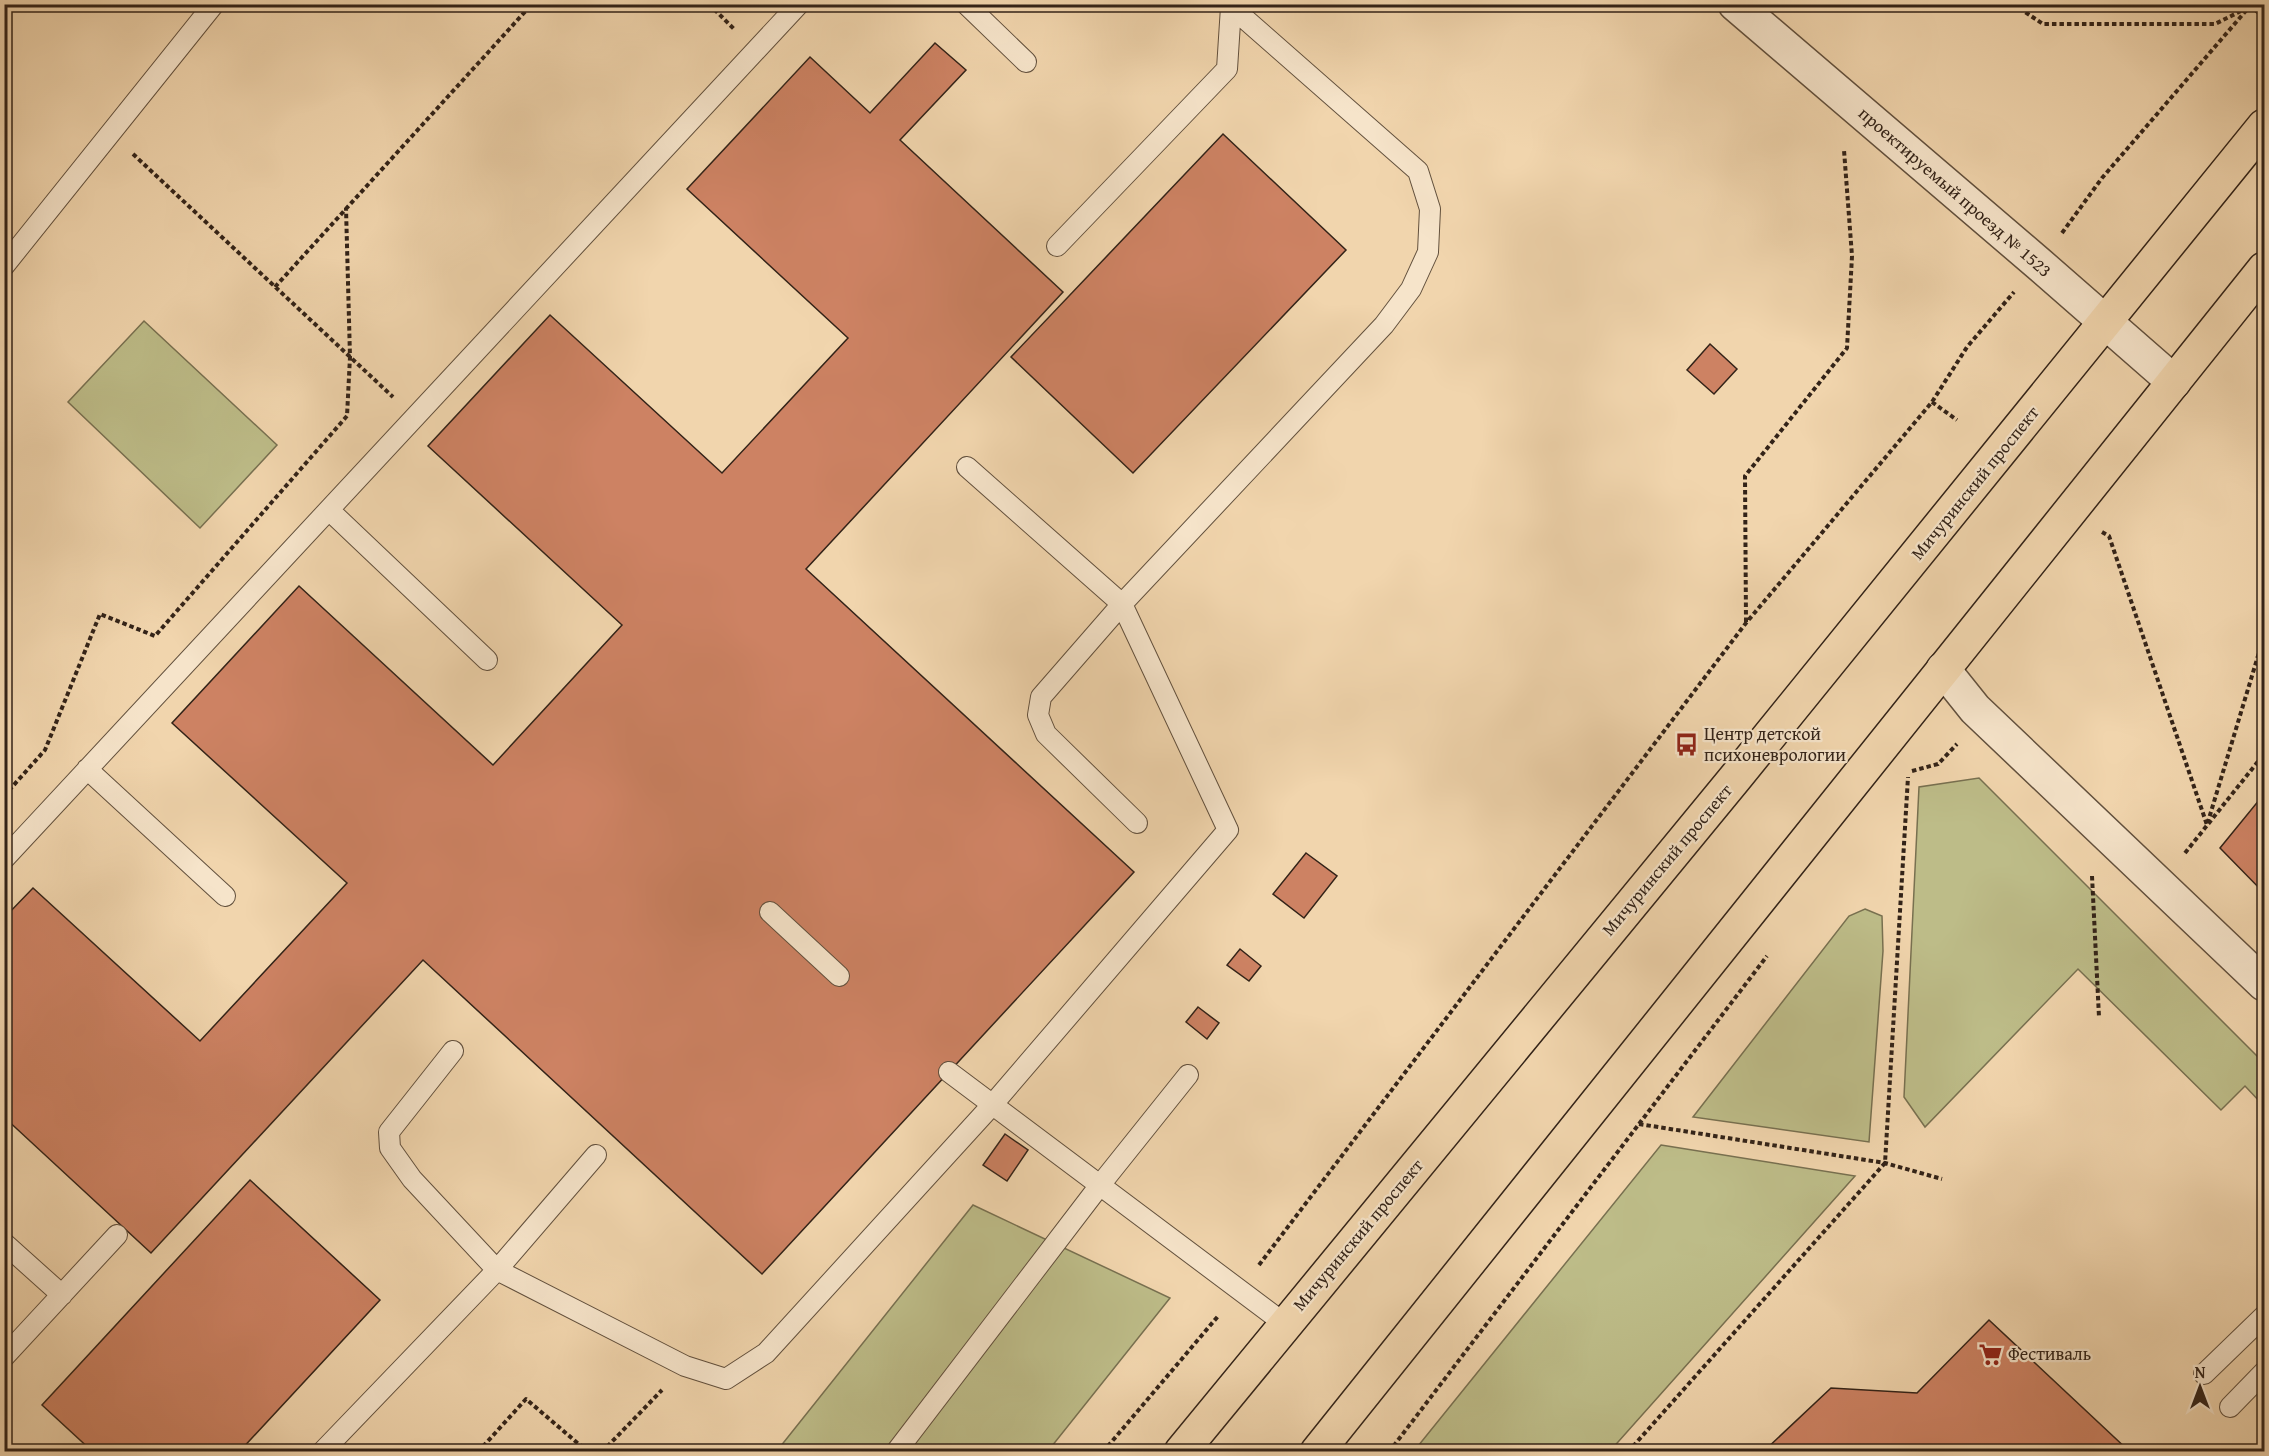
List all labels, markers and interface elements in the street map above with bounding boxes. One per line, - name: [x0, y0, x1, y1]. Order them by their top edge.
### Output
- street label: проектируемый проезд № 1523: [1853, 100, 2058, 283]
- street label: Мичуринский проспект: [1904, 400, 2045, 565]
- place label: Центр детской психоневрологии: [1704, 720, 1846, 768]
- bus stop icon: Центр детской психоневрологии: [1673, 731, 1699, 757]
- street label: Мичуринский проспект: [1595, 778, 1739, 942]
- street label: Мичуринский проспект: [1286, 1153, 1430, 1317]
- place label: Фестиваль: [2008, 1340, 2091, 1367]
- supermarket icon: Фестиваль: [1977, 1341, 2003, 1367]
- north arrow: [2170, 1357, 2230, 1417]
- text: N: [2195, 1360, 2206, 1384]

